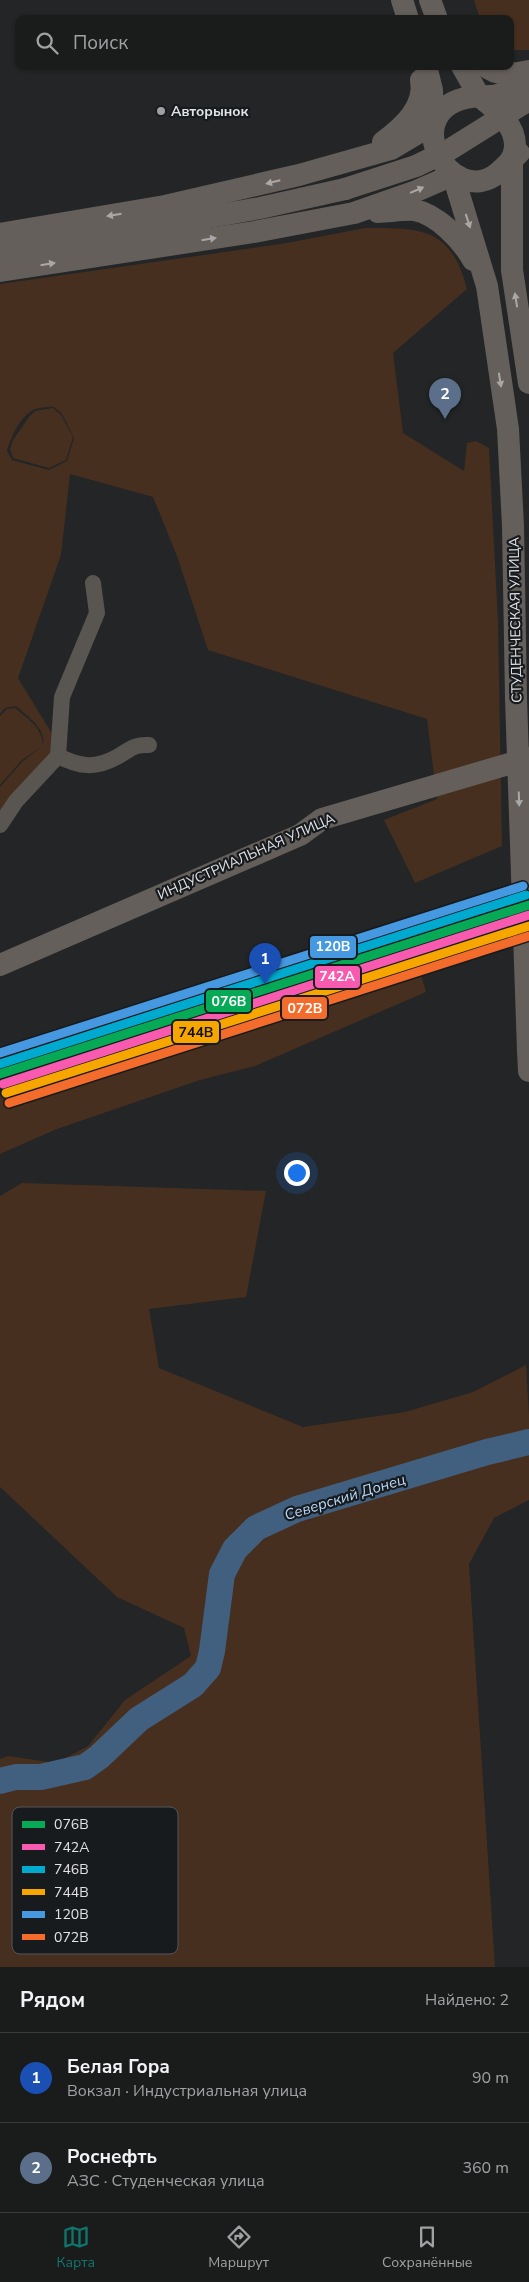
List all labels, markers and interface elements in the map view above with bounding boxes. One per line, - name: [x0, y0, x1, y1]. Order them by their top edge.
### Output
- search box: [15, 15, 514, 70]
- icon: search: [33, 29, 61, 57]
- text: Поиск: [73, 30, 128, 56]
- place label: Авторынок: [171, 102, 249, 121]
- marker: Авторынок: [155, 105, 167, 117]
- one-way arrow: [266, 178, 281, 186]
- one-way arrow: [410, 186, 425, 194]
- one-way arrow: [106, 211, 122, 219]
- one-way arrow: [464, 214, 472, 229]
- one-way arrow: [201, 234, 217, 242]
- one-way arrow: [41, 259, 57, 267]
- one-way arrow: [512, 292, 520, 308]
- one-way arrow: [497, 372, 505, 388]
- pin: 2: [429, 378, 461, 419]
- street label: СТУДЕНЧЕСКАЯ УЛИЦА: [505, 537, 526, 703]
- one-way arrow: [515, 791, 523, 807]
- street label: ИНДУСТРИАЛЬНАЯ УЛИЦА: [155, 809, 338, 904]
- line badge: 120В: [309, 935, 357, 959]
- text: 120В: [316, 937, 350, 956]
- pin: 1: [249, 943, 281, 984]
- line badge: 742А: [314, 965, 361, 989]
- text: 742А: [319, 967, 355, 986]
- line badge: 076В: [205, 989, 252, 1013]
- text: 076В: [212, 992, 246, 1011]
- line badge: 072В: [281, 996, 328, 1020]
- text: 072В: [288, 999, 322, 1018]
- line badge: 744В: [172, 1020, 220, 1044]
- text: 744В: [179, 1023, 213, 1042]
- your location: [284, 1160, 310, 1186]
- water label: Северский Донец: [282, 1469, 408, 1525]
- legend: [12, 1807, 178, 1954]
- text: 076В: [54, 1815, 89, 1834]
- text: 742А: [54, 1838, 89, 1857]
- text: 746В: [54, 1860, 89, 1879]
- text: 744В: [54, 1883, 89, 1902]
- text: 120В: [54, 1905, 89, 1924]
- text: 072В: [54, 1928, 89, 1947]
- text: Рядом: [20, 1986, 85, 2014]
- text: Найдено: 2: [425, 1989, 509, 2011]
- text: Белая Гора: [67, 2054, 170, 2080]
- text: 1: [31, 2067, 41, 2089]
- text: 90 m: [472, 2067, 509, 2089]
- text: Вокзал · Индустриальная улица: [67, 2080, 307, 2102]
- text: Роснефть: [67, 2144, 157, 2170]
- text: 2: [31, 2157, 41, 2179]
- text: 360 m: [462, 2157, 509, 2179]
- text: АЗС · Студенческая улица: [67, 2170, 265, 2192]
- tab: Карта: [57, 2223, 95, 2272]
- tab: Маршрут: [208, 2223, 269, 2272]
- tab: Сохранённые: [382, 2223, 472, 2272]

